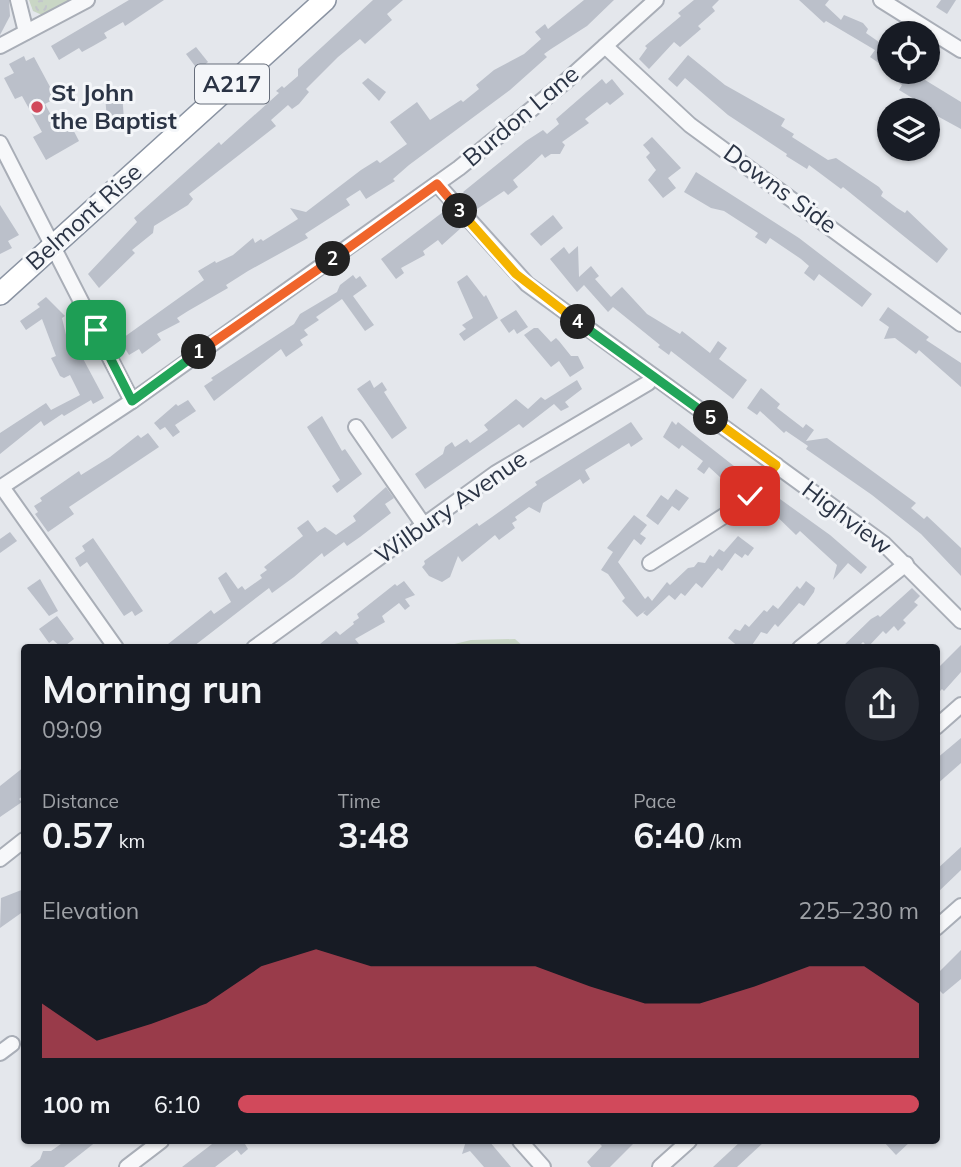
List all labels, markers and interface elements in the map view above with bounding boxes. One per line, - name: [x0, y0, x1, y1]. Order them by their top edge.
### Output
- map controls: [877, 21, 940, 161]
- button: locate: [877, 21, 940, 84]
- street label: Burdon Lane: [456, 58, 584, 172]
- road number: A217: [195, 64, 269, 104]
- place label: St John the Baptist: [51, 77, 177, 135]
- button: layers: [877, 98, 940, 161]
- marker: St John the Baptist: [29, 99, 45, 115]
- street label: Downs Side: [718, 137, 843, 239]
- street label: Belmont Rise: [19, 156, 148, 276]
- pin: 3: [442, 194, 477, 228]
- text: 3: [454, 198, 465, 222]
- pin: 2: [316, 242, 350, 276]
- text: 2: [327, 246, 338, 270]
- pin: [66, 300, 126, 360]
- pin: 4: [560, 304, 596, 340]
- text: 4: [572, 309, 583, 333]
- icon: arrive: [77, 311, 115, 349]
- pin: 1: [182, 334, 216, 370]
- text: 1: [193, 339, 204, 363]
- pin: 5: [694, 400, 728, 436]
- text: 5: [705, 405, 716, 429]
- street label: Wilbury Avenue: [369, 443, 532, 570]
- pin: [720, 466, 780, 526]
- street label: Highview: [797, 474, 899, 561]
- icon: check: [731, 477, 769, 515]
- text: Morning run: [42, 665, 263, 713]
- button: share: [845, 667, 919, 741]
- text: 09:09: [42, 715, 102, 744]
- text: Distance: [42, 789, 119, 813]
- text: Time: [338, 789, 381, 813]
- text: Pace: [633, 789, 676, 813]
- text: 0.57: [42, 813, 114, 857]
- text: 3:48: [338, 813, 409, 857]
- text: 6:40: [633, 813, 705, 857]
- text: km: [114, 829, 145, 853]
- text: /km: [705, 829, 742, 853]
- text: Elevation: [42, 896, 139, 925]
- text: 225–230 m: [798, 896, 919, 925]
- text: 100 m: [42, 1090, 110, 1119]
- text: 6:10: [154, 1090, 201, 1119]

